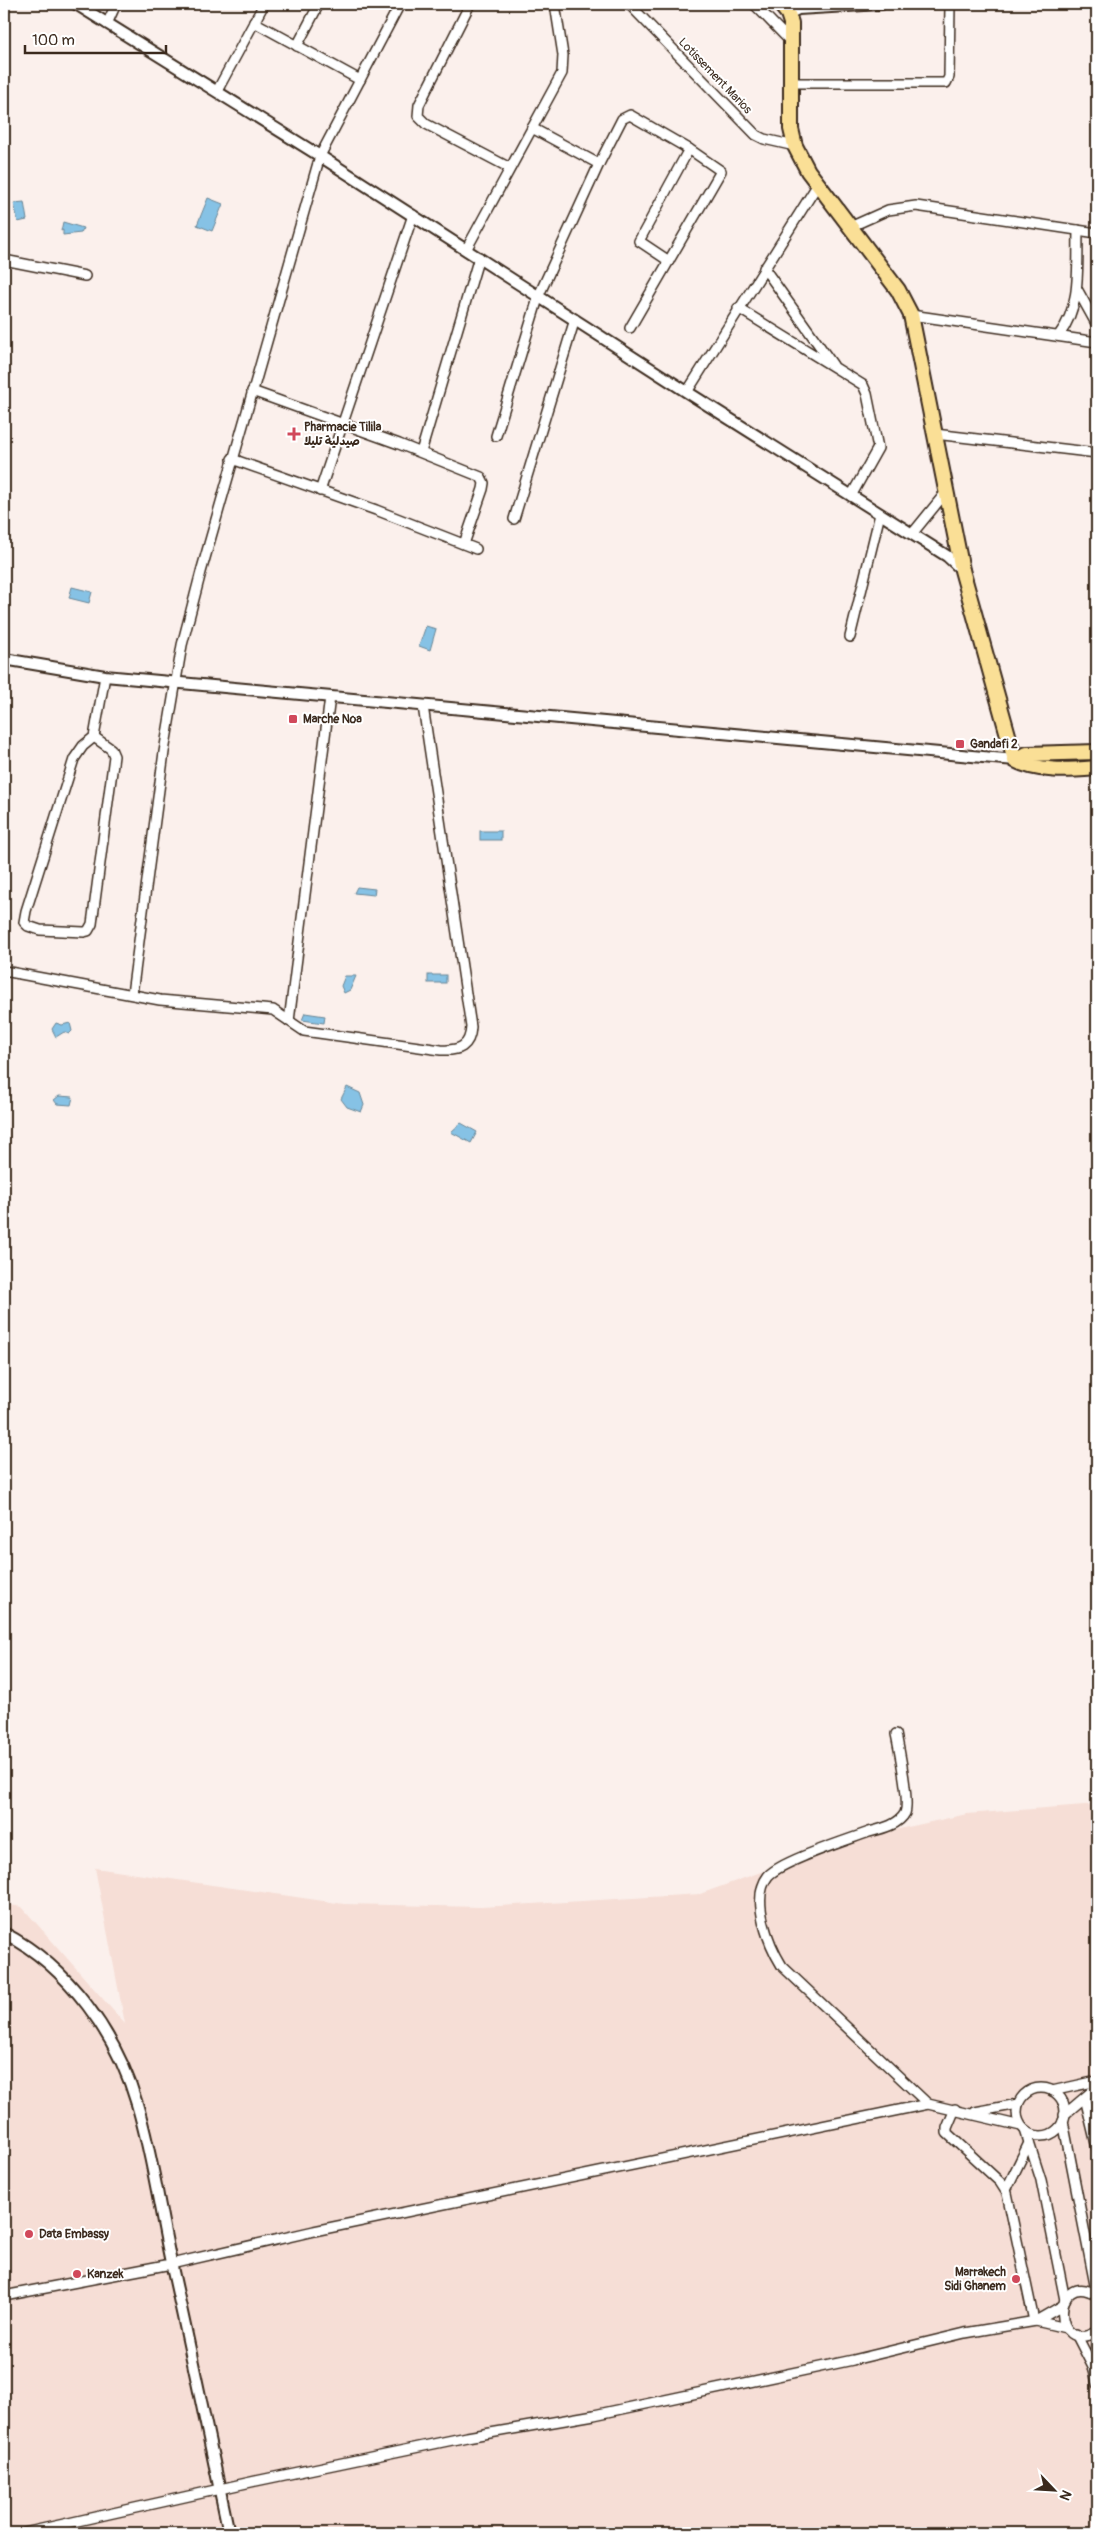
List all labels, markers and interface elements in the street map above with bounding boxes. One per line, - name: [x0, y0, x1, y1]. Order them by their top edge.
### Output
- scale bar: [25, 22, 166, 54]
- text: 100 m: [32, 31, 75, 50]
- street label: Lotissement Marios: [675, 35, 755, 117]
- place label: Pharmacie Tilila صيدلية تليلا: [304, 420, 382, 449]
- marker: Pharmacie Tilila صيدلية تليلا: [288, 428, 300, 440]
- place label: Marche Noa: [303, 712, 362, 727]
- marker: Marche Noa: [287, 713, 299, 725]
- place label: Gandafi 2: [970, 737, 1018, 752]
- marker: Gandafi 2: [954, 738, 966, 750]
- place label: Data Embassy: [39, 2227, 110, 2242]
- marker: Data Embassy: [23, 2228, 35, 2240]
- place label: Marrakech Sidi Ghanem: [944, 2265, 1006, 2294]
- place label: Kanzek: [87, 2267, 124, 2282]
- marker: Kanzek: [71, 2268, 83, 2280]
- marker: Marrakech Sidi Ghanem: [1010, 2273, 1022, 2285]
- north arrow: [1028, 2464, 1078, 2514]
- text: N: [1056, 2487, 1075, 2503]

